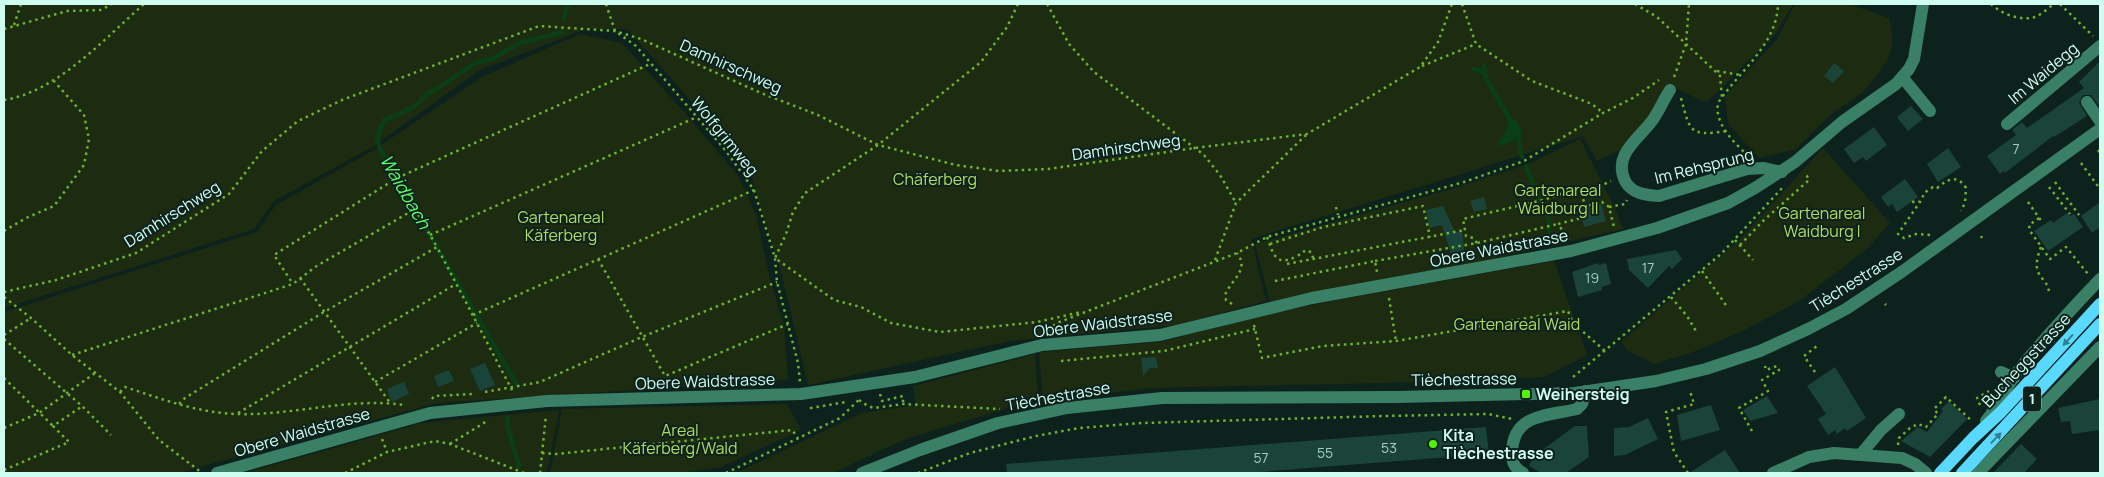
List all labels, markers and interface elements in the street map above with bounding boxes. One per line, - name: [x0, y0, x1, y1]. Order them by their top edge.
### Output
- street label: Damhirschweg: [677, 34, 785, 98]
- street label: Im Waidegg: [2003, 37, 2083, 109]
- street label: Wolfgrimweg: [686, 92, 764, 180]
- street label: Damhirschweg: [1070, 128, 1182, 166]
- house number: 7: [2012, 139, 2020, 158]
- street label: Im Rehsprung: [1652, 143, 1756, 189]
- water label: Waidbach: [375, 150, 437, 234]
- park label: Chäferberg: [893, 168, 977, 190]
- street label: Damhirschweg: [120, 176, 224, 252]
- park label: Gartenareal Waidburg II: [1515, 179, 1601, 219]
- park label: Gartenareal Waidburg I: [1779, 202, 1865, 242]
- park label: Gartenareal Käferberg: [518, 206, 604, 246]
- street label: Obere Waidstrasse: [1428, 224, 1570, 272]
- street label: Tièchestrasse: [1805, 243, 1907, 317]
- house number: 17: [1642, 258, 1654, 277]
- house number: 19: [1585, 268, 1599, 287]
- street label: Obere Waidstrasse: [1032, 304, 1174, 342]
- street label: Bucheggstrasse: [1977, 308, 2075, 412]
- park label: Gartenareal Waid: [1454, 313, 1580, 335]
- one-way arrow: [2062, 334, 2074, 346]
- street label: Tièchestrasse: [1411, 367, 1517, 391]
- street label: Obere Waidstrasse: [635, 368, 775, 394]
- street label: Tièchestrasse: [1004, 376, 1112, 416]
- place label: Weihersteig: [1536, 383, 1630, 405]
- road number: 1: [2023, 386, 2041, 412]
- marker: Weihersteig: [1520, 388, 1532, 400]
- street label: Obere Waidstrasse: [232, 402, 372, 462]
- park label: Areal Käferberg/Wald: [622, 419, 738, 459]
- place label: Kita Tièchestrasse: [1443, 424, 1554, 464]
- one-way arrow: [1990, 432, 2002, 444]
- house number: 53: [1381, 438, 1397, 457]
- marker: Kita Tièchestrasse: [1427, 438, 1439, 450]
- house number: 55: [1317, 443, 1333, 462]
- house number: 57: [1253, 448, 1269, 467]

